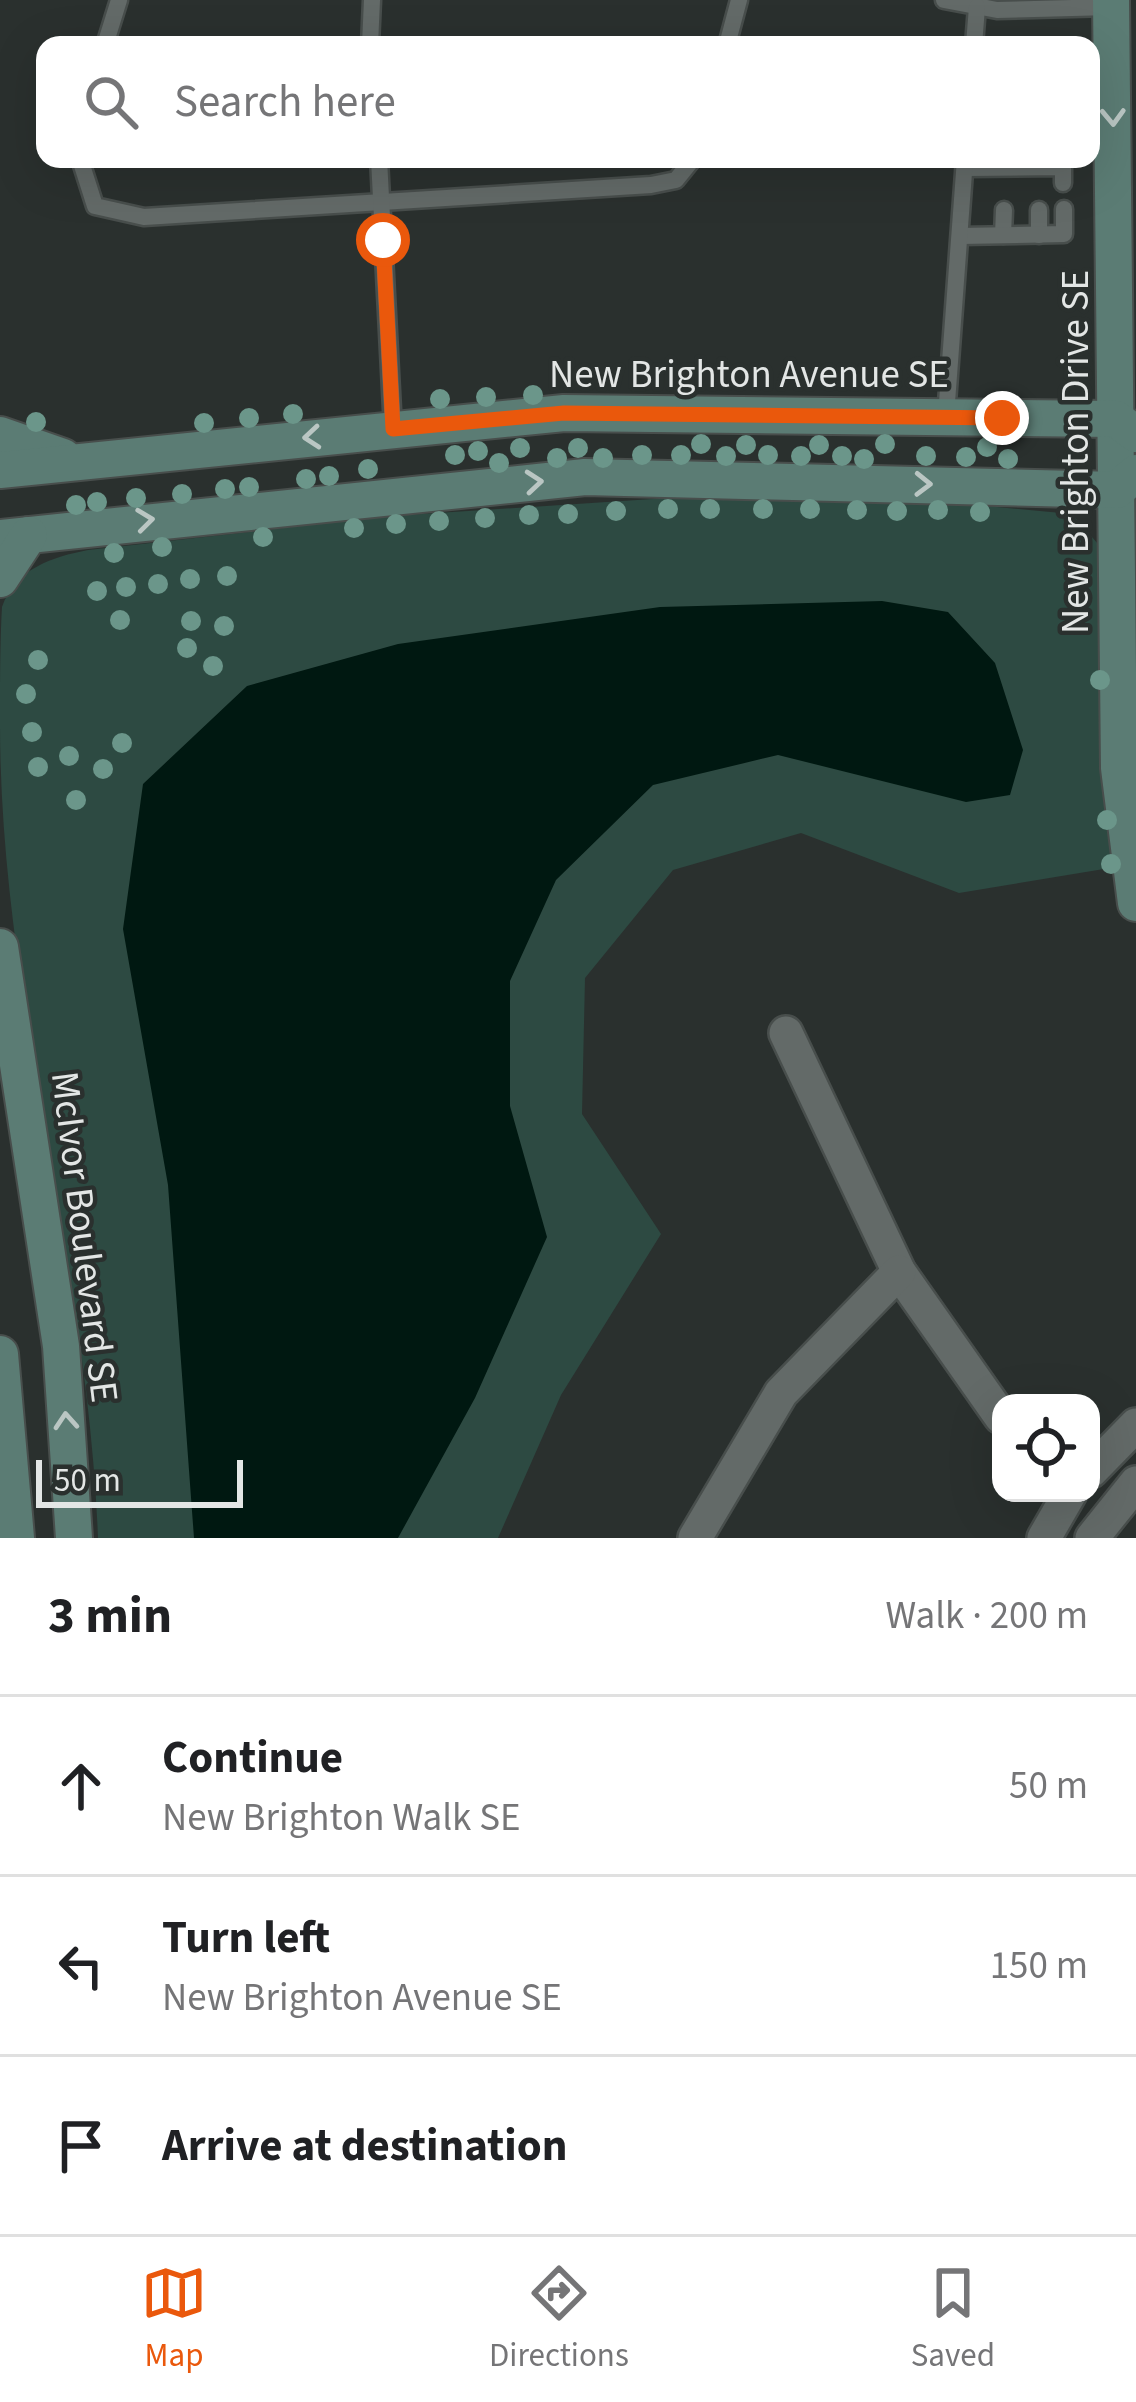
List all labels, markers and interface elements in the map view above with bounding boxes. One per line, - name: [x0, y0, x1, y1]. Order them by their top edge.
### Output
- search box: [36, 36, 1100, 168]
- icon: search: [78, 69, 144, 135]
- text: Search here: [174, 70, 396, 134]
- one-way arrow: [1100, 108, 1126, 127]
- route start: [356, 213, 410, 267]
- street label: New Brighton Drive SE: [1048, 270, 1104, 634]
- street label: New Brighton Avenue SE: [549, 347, 949, 403]
- route end: [975, 391, 1029, 445]
- one-way arrow: [302, 424, 321, 449]
- one-way arrow: [524, 470, 543, 495]
- one-way arrow: [914, 470, 933, 496]
- one-way arrow: [136, 508, 155, 534]
- street label: McIvor Boulevard SE: [36, 1068, 132, 1406]
- map controls: [992, 1394, 1100, 1502]
- button: locate: [992, 1394, 1100, 1502]
- one-way arrow: [54, 1411, 80, 1430]
- scale bar: [36, 1454, 243, 1507]
- text: 50 m: [54, 1457, 121, 1504]
- text: 3 min: [48, 1580, 172, 1652]
- text: Walk · 200 m: [885, 1588, 1088, 1644]
- text: Continue: [162, 1726, 343, 1790]
- icon: ahead: [48, 1753, 114, 1819]
- text: 50 m: [1009, 1758, 1088, 1814]
- text: New Brighton Walk SE: [162, 1790, 521, 1846]
- text: Turn left: [162, 1906, 330, 1970]
- icon: left: [48, 1933, 114, 1999]
- text: 150 m: [990, 1938, 1088, 1994]
- text: New Brighton Avenue SE: [162, 1970, 562, 2026]
- icon: arrive: [48, 2113, 114, 2179]
- text: Arrive at destination: [162, 2114, 567, 2178]
- tab: Map: [141, 2260, 207, 2379]
- tab: Directions: [489, 2260, 629, 2379]
- tab: Saved: [911, 2260, 995, 2379]

